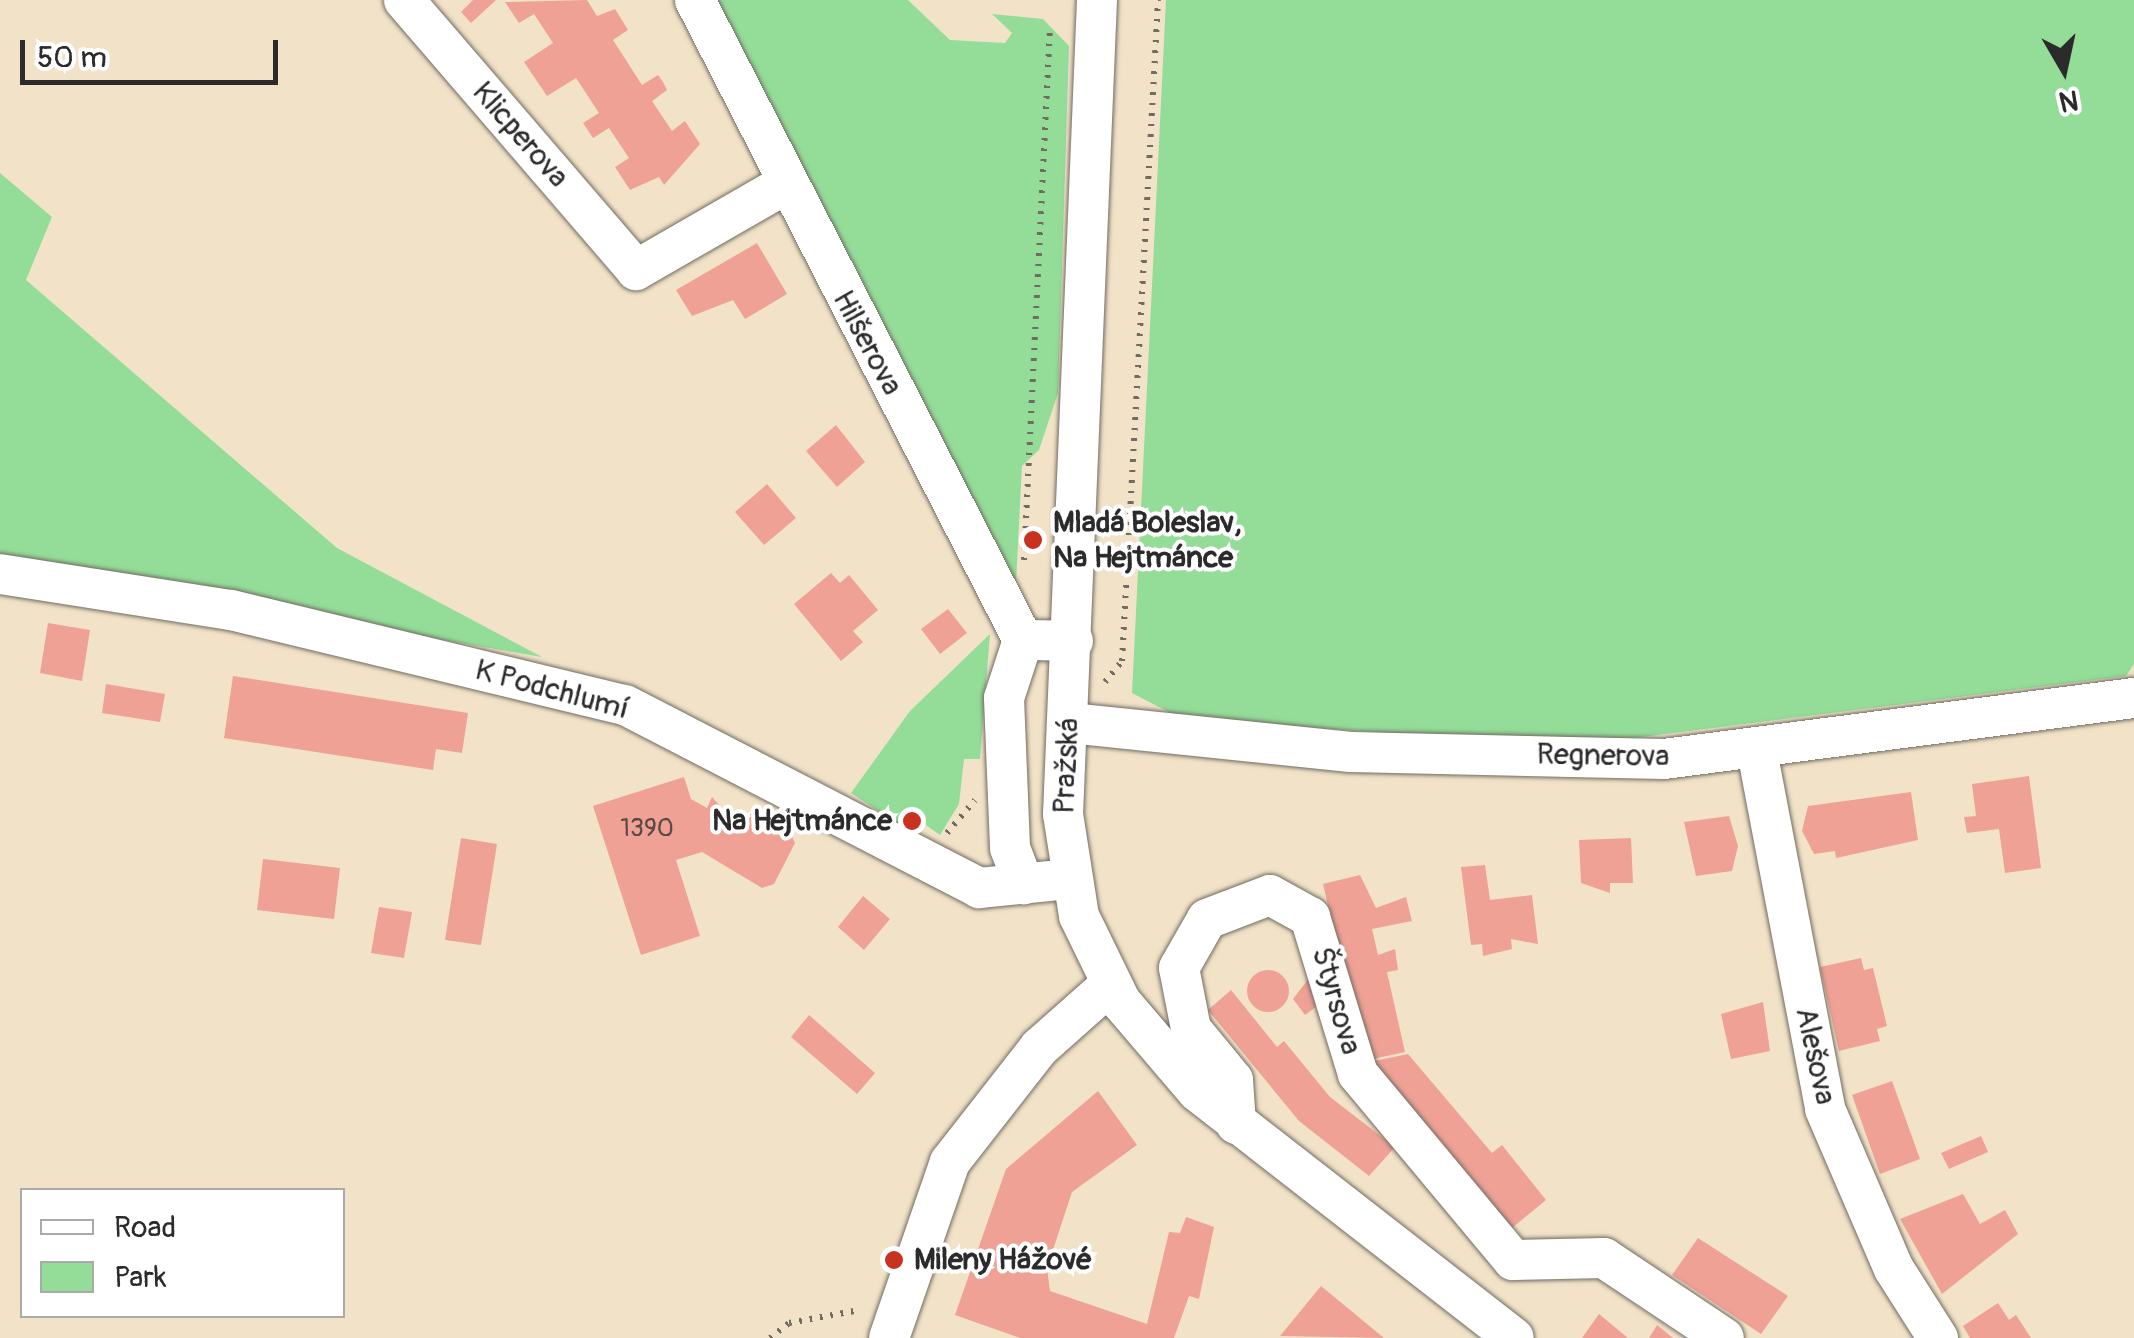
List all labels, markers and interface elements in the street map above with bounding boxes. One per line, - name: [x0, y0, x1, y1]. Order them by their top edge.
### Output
- scale bar: [25, 20, 282, 82]
- north arrow: [2014, 20, 2114, 120]
- text: 50 m: [37, 39, 107, 76]
- street label: Klicperova: [464, 75, 576, 195]
- text: N: [2057, 81, 2081, 119]
- street label: Hilšerova: [825, 285, 909, 401]
- place label: Mladá Boleslav, Na Hejtmánce: [1053, 505, 1242, 576]
- marker: Mladá Boleslav, Na Hejtmánce: [1022, 529, 1044, 551]
- street label: K Podchlumí: [471, 652, 633, 728]
- street label: Pražská: [1047, 717, 1087, 815]
- street label: Regnerova: [1536, 737, 1670, 775]
- place label: Na Hejtmánce: [712, 803, 892, 839]
- marker: Na Hejtmánce: [901, 810, 923, 832]
- house number: 1390: [620, 814, 674, 844]
- street label: Štyrsova: [1303, 943, 1369, 1059]
- street label: Alešova: [1787, 1004, 1843, 1108]
- legend: [20, 1188, 345, 1318]
- text: Road: [114, 1209, 176, 1246]
- place label: Mileny Hážové: [914, 1242, 1092, 1278]
- marker: Mileny Hážové: [883, 1249, 905, 1271]
- text: Park: [114, 1259, 167, 1296]

